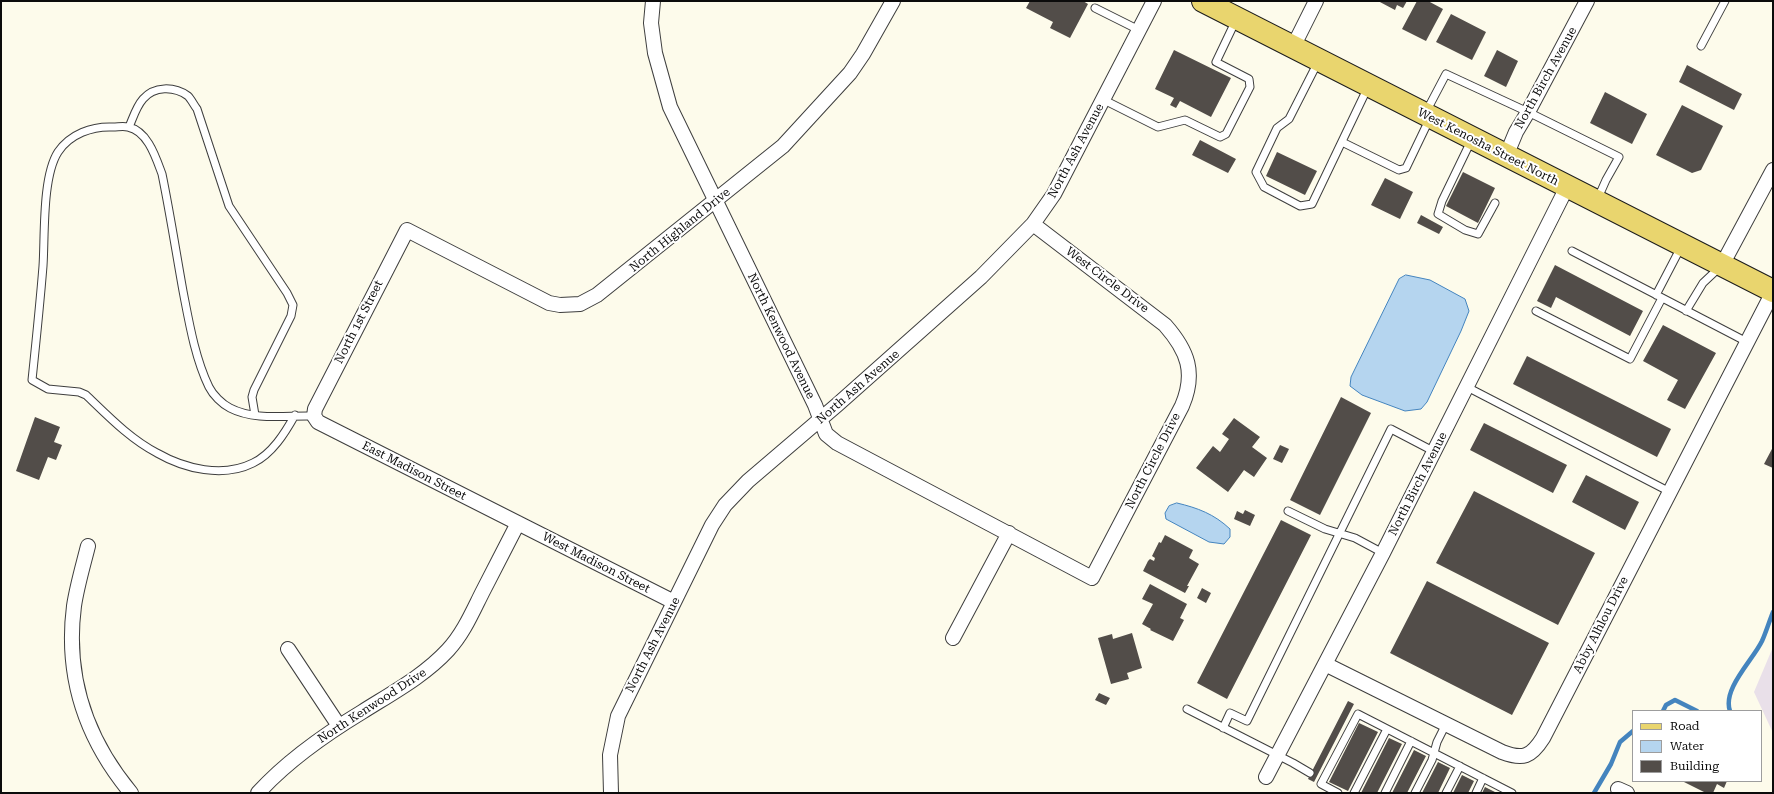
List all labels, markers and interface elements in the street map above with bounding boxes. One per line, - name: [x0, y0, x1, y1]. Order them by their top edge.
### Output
- street label: North Birch Avenue: [1512, 24, 1580, 132]
- street label: North Ash Avenue: [1045, 101, 1107, 201]
- street label: West Kenosha Street North: [1415, 105, 1561, 189]
- street label: North Highland Drive: [627, 185, 733, 275]
- street label: West Circle Drive: [1063, 244, 1151, 316]
- street label: North Kenwood Avenue: [744, 271, 818, 401]
- street label: North 1st Street: [332, 278, 386, 366]
- street label: North Ash Avenue: [814, 347, 902, 427]
- street label: North Circle Drive: [1123, 411, 1183, 511]
- street label: North Birch Avenue: [1386, 430, 1450, 538]
- street label: East Madison Street: [360, 438, 468, 504]
- street label: West Madison Street: [540, 530, 652, 596]
- street label: Abby Alhlou Drive: [1570, 574, 1632, 676]
- street label: North Ash Avenue: [623, 595, 683, 695]
- street label: North Kenwood Drive: [315, 666, 429, 746]
- legend: [1632, 710, 1762, 782]
- text: Road: [1670, 719, 1699, 733]
- text: Water: [1670, 739, 1704, 753]
- text: Building: [1670, 759, 1719, 773]

